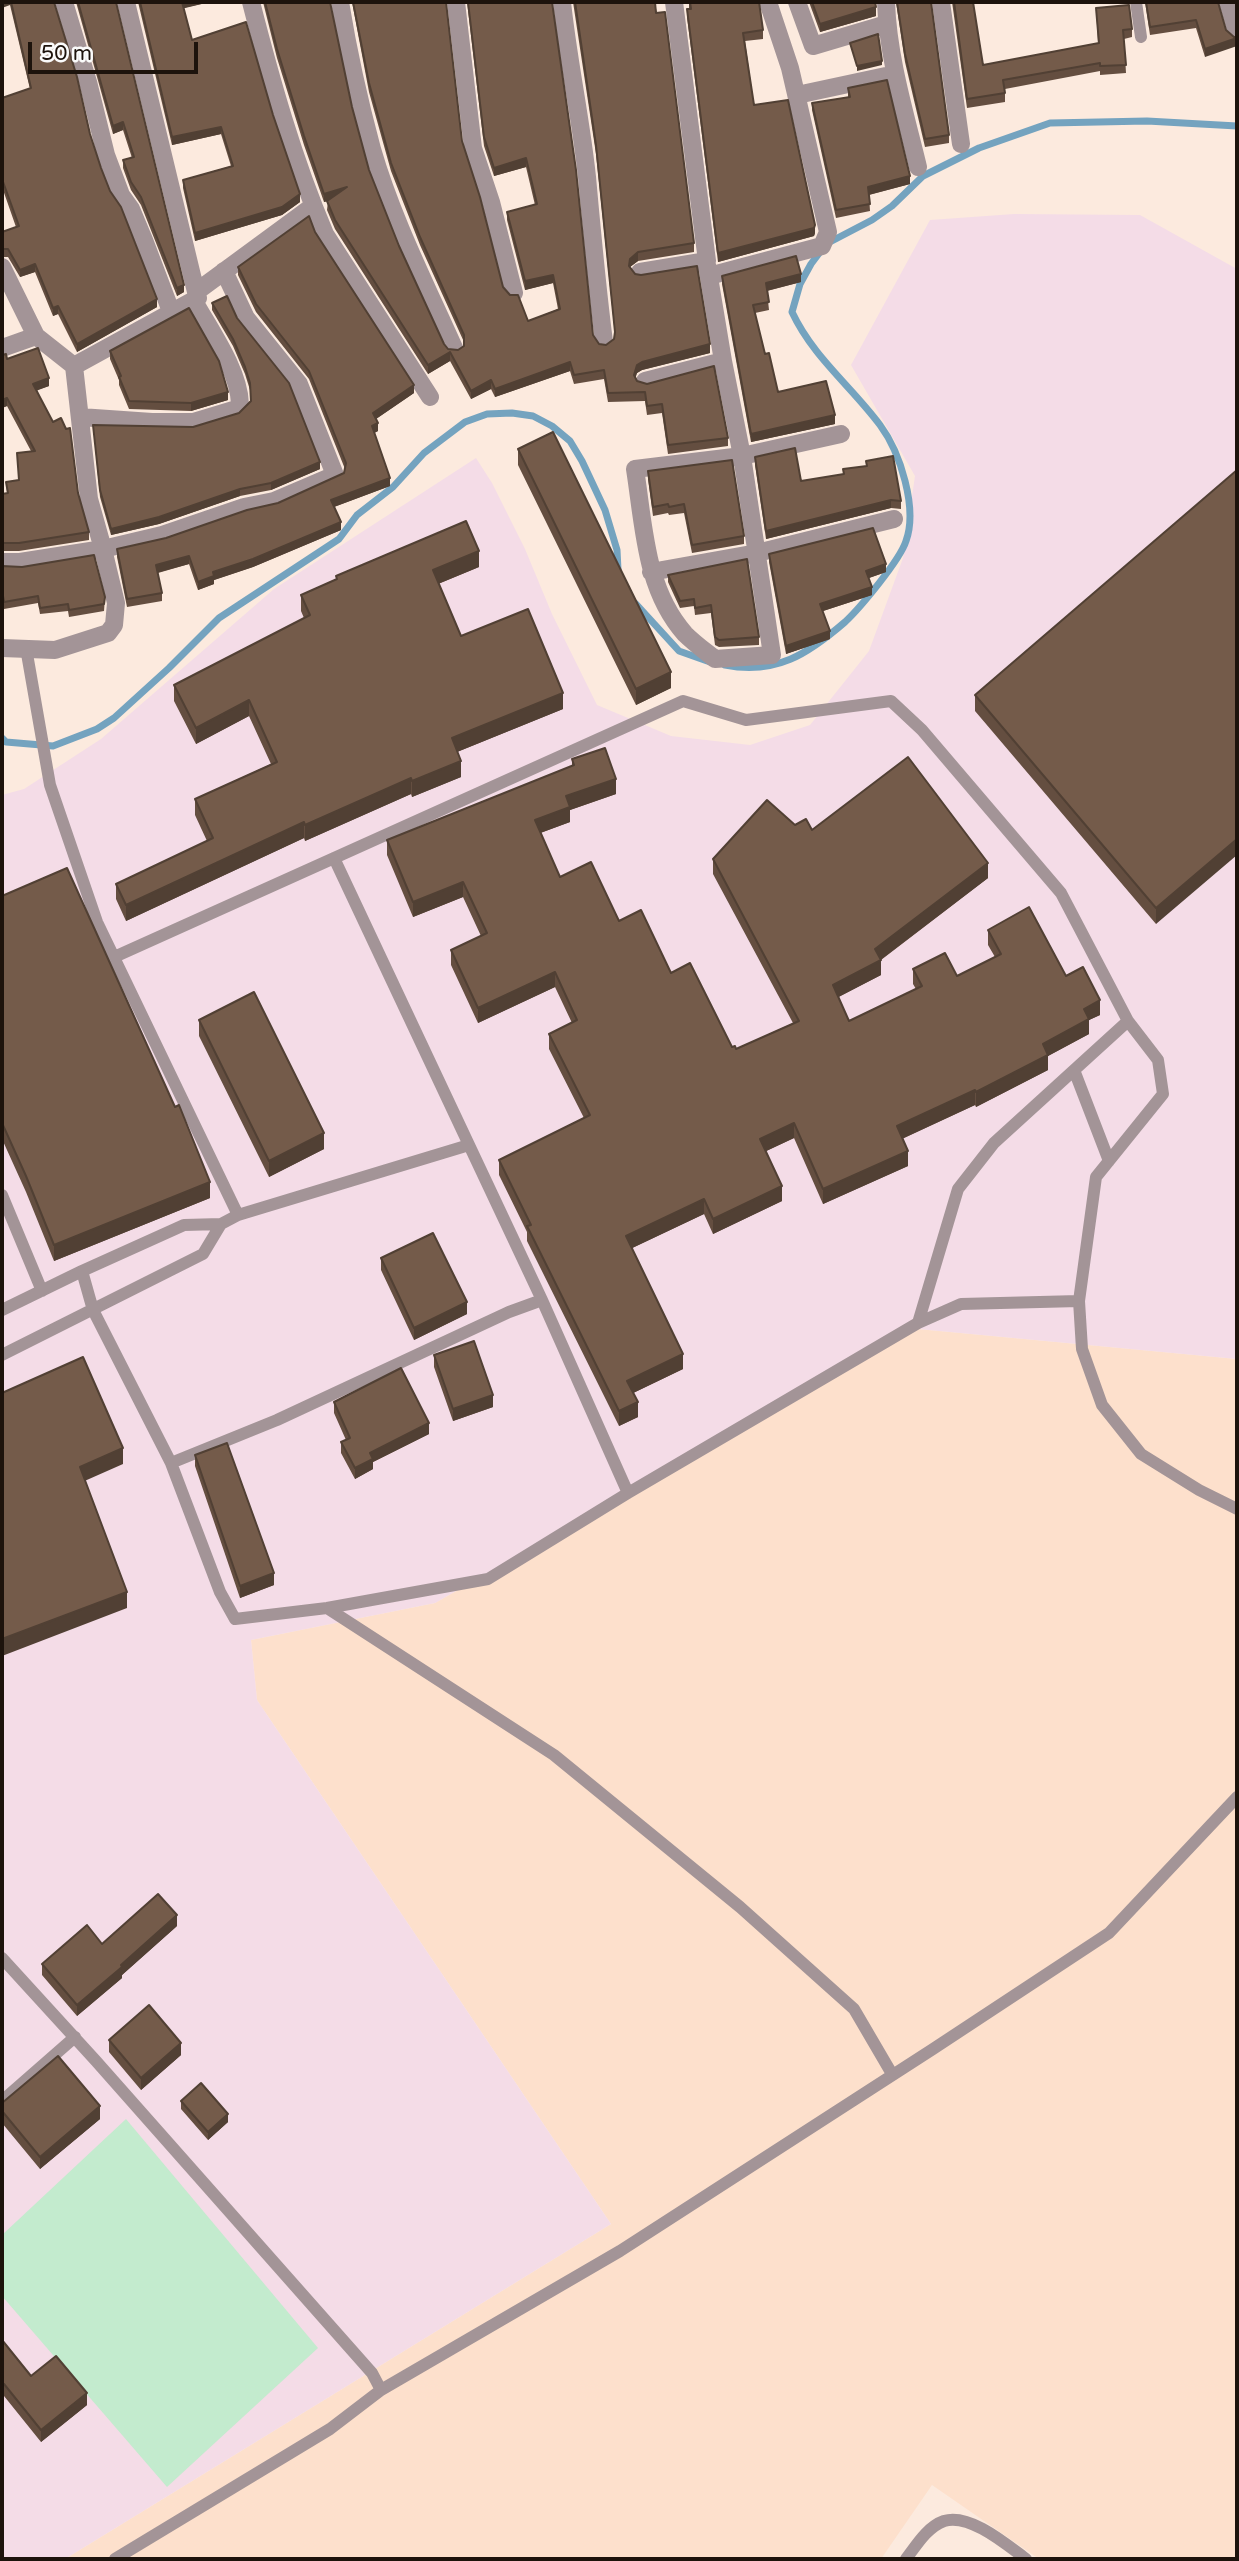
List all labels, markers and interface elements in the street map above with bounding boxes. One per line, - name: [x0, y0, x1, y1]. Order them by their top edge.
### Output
- scale bar: [32, 28, 201, 72]
- text: 50 m: [41, 41, 92, 66]

